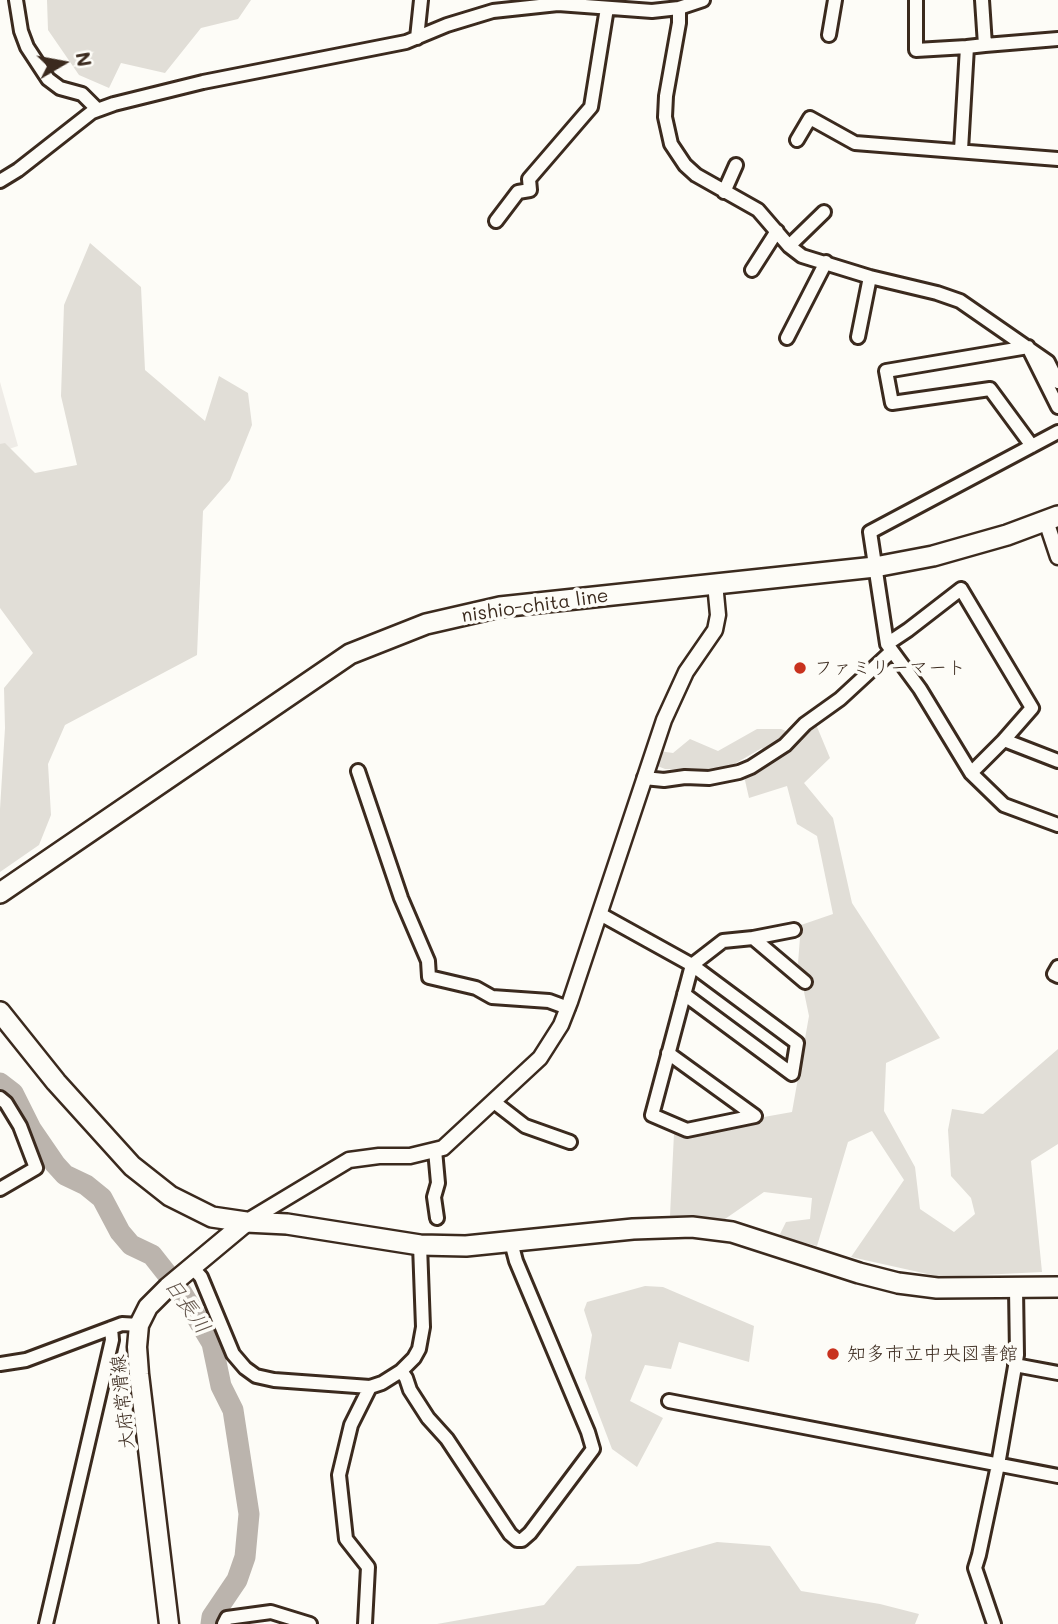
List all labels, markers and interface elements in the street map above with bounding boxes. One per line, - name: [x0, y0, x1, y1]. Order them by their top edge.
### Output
- north arrow: [28, 28, 98, 98]
- text: N: [71, 50, 98, 69]
- street label: nishio-chita line: [460, 584, 610, 628]
- place label: ファミリーマート: [814, 657, 966, 679]
- marker: ファミリーマート: [792, 660, 808, 676]
- water label: 日長川: [159, 1273, 215, 1339]
- place label: 知多市立中央図書館: [847, 1343, 1018, 1365]
- marker: 知多市立中央図書館: [825, 1346, 841, 1362]
- street label: 大府常滑線: [107, 1354, 139, 1450]

